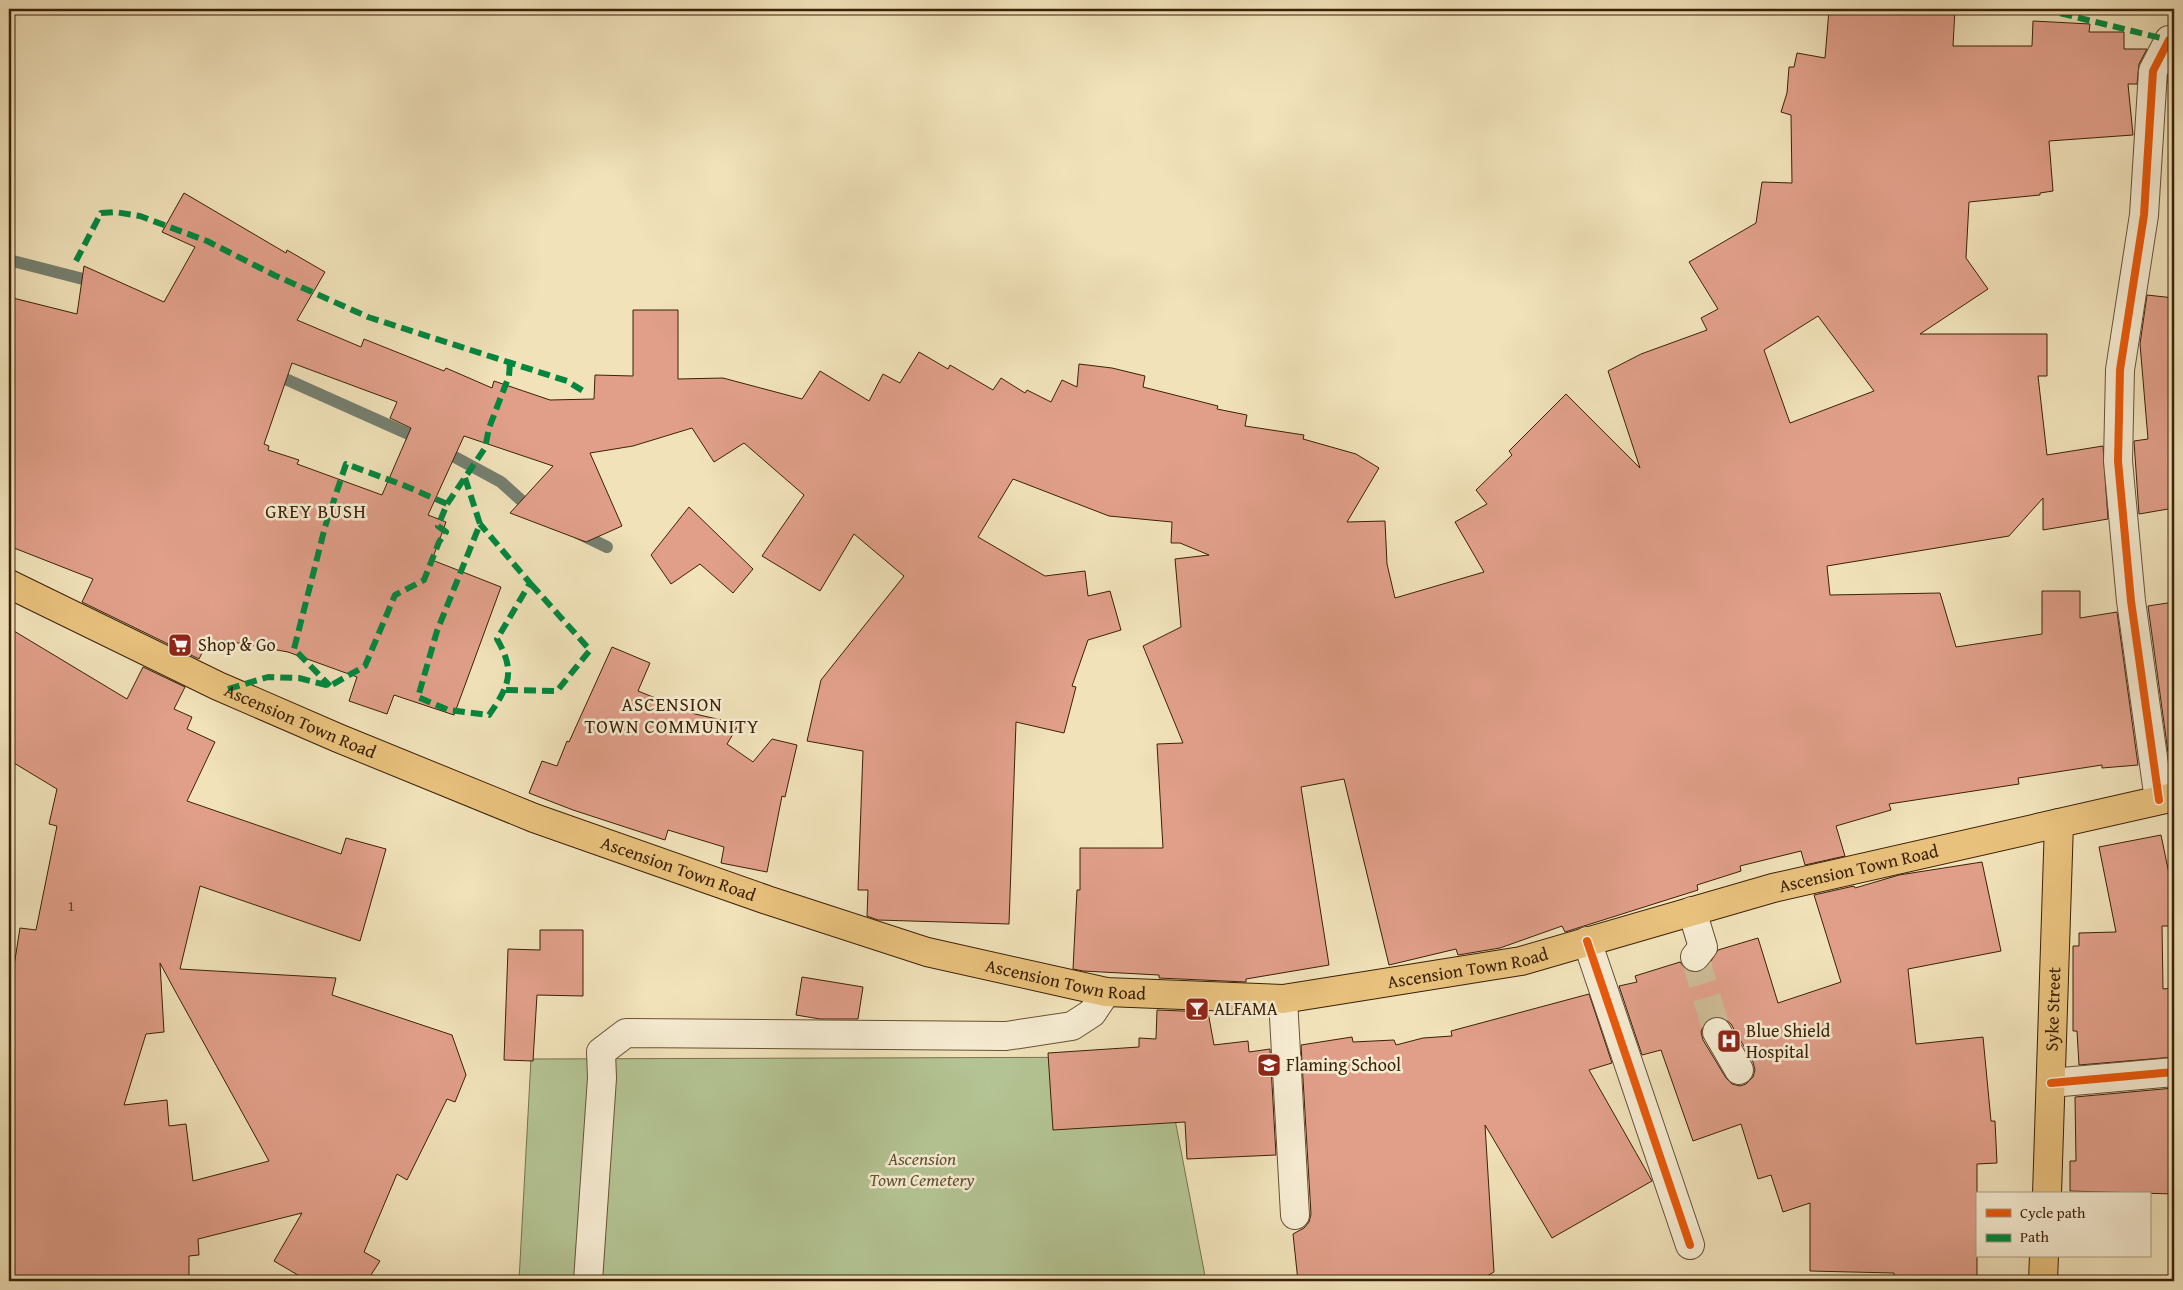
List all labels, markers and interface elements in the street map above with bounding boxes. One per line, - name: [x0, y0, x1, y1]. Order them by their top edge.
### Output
- district label: GREY BUSH: [265, 497, 367, 525]
- place label: Shop & Go: [198, 631, 276, 658]
- supermarket icon: Shop & Go: [167, 632, 193, 658]
- street label: Ascension Town Road: [220, 676, 381, 765]
- district label: ASCENSION TOWN COMMUNITY: [585, 690, 759, 740]
- street label: Ascension Town Road: [597, 829, 760, 908]
- street label: Ascension Town Road: [1776, 837, 1941, 899]
- house number: 1: [67, 895, 75, 916]
- street label: Ascension Town Road: [1385, 940, 1552, 995]
- street label: Ascension Town Road: [983, 951, 1147, 1007]
- street label: Syke Street: [2038, 966, 2067, 1052]
- place label: ALFAMA: [1214, 995, 1278, 1022]
- bar icon: ALFAMA: [1184, 996, 1210, 1022]
- place label: Blue Shield Hospital: [1746, 1017, 1831, 1065]
- hospital icon: Blue Shield Hospital: [1716, 1028, 1742, 1054]
- place label: Flaming School: [1286, 1051, 1401, 1078]
- school or university icon: Flaming School: [1256, 1052, 1282, 1078]
- park label: Ascension Town Cemetery: [869, 1145, 975, 1193]
- legend: [1976, 1192, 2150, 1258]
- text: Cycle path: [2020, 1202, 2086, 1223]
- text: Path: [2020, 1226, 2049, 1247]

